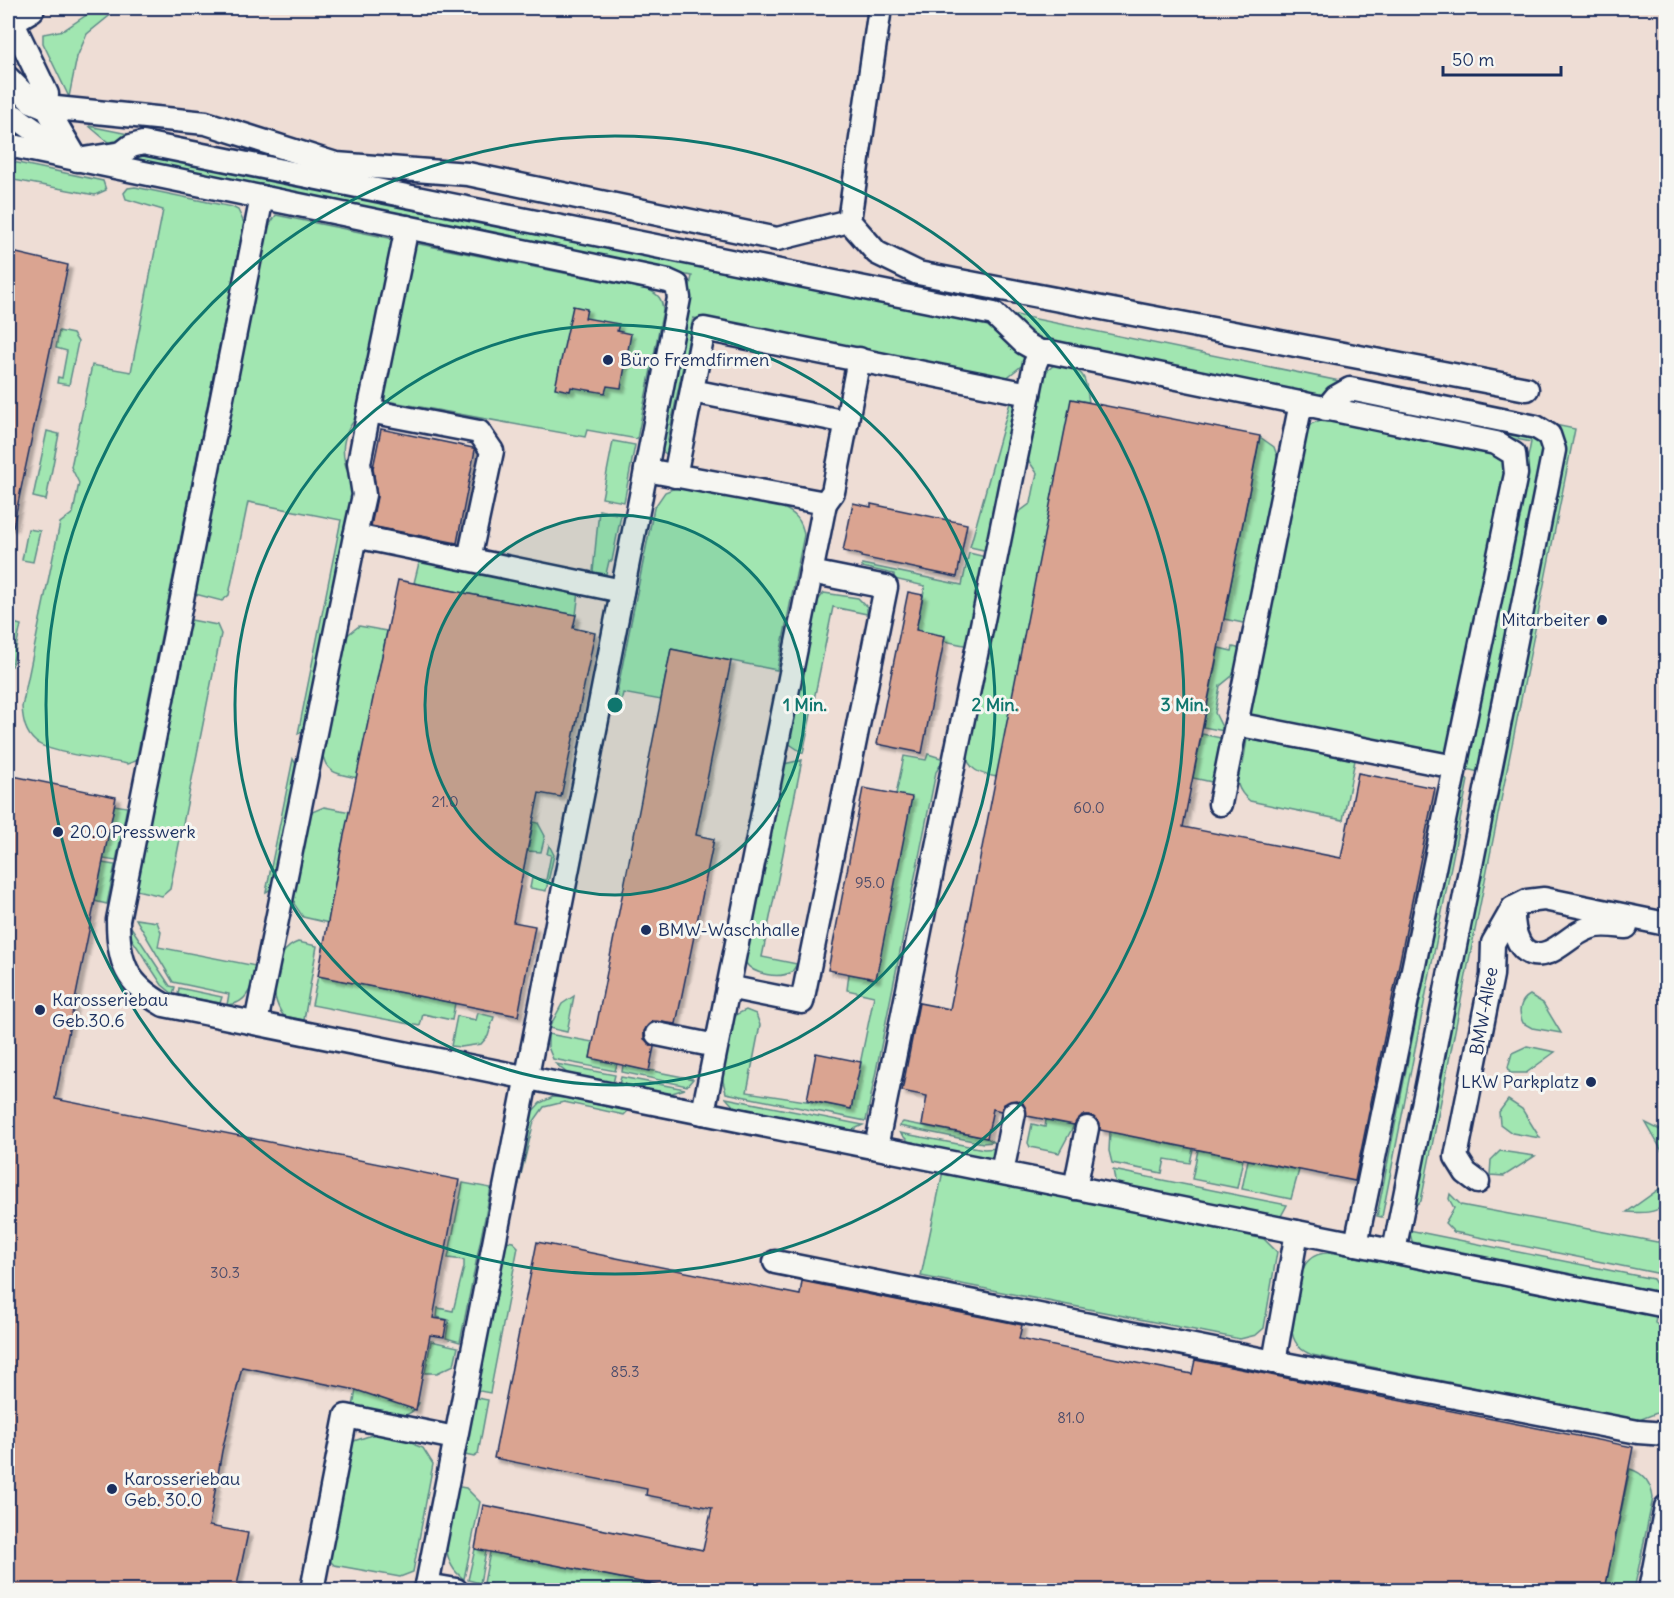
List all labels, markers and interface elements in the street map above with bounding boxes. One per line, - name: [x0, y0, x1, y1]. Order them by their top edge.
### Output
- scale bar: [1443, 39, 1562, 77]
- text: 50 m: [1452, 48, 1494, 71]
- place label: Büro Fremdfirmen: [620, 348, 769, 371]
- marker: Büro Fremdfirmen: [601, 353, 615, 367]
- place label: Mitarbeiter: [1501, 608, 1591, 631]
- marker: Mitarbeiter: [1595, 613, 1609, 627]
- text: 1 Min.: [783, 693, 827, 716]
- text: 2 Min.: [972, 693, 1019, 716]
- text: 3 Min.: [1160, 693, 1208, 716]
- centre of rings: [605, 695, 625, 715]
- house number: 21.0: [431, 792, 459, 811]
- house number: 60.0: [1073, 798, 1105, 817]
- place label: 20.0 Presswerk: [70, 820, 196, 843]
- marker: 20.0 Presswerk: [51, 825, 65, 839]
- house number: 95.0: [855, 873, 885, 892]
- place label: BMW-Waschhalle: [658, 918, 800, 941]
- marker: BMW-Waschhalle: [639, 923, 653, 937]
- street label: BMW-Allee: [1464, 965, 1503, 1057]
- place label: Karosseriebau Geb.30.6: [52, 988, 168, 1032]
- marker: Karosseriebau Geb.30.6: [33, 1003, 47, 1017]
- place label: LKW Parkplatz: [1461, 1070, 1579, 1093]
- marker: LKW Parkplatz: [1584, 1075, 1598, 1089]
- house number: 30.3: [210, 1263, 240, 1282]
- house number: 85.3: [611, 1362, 639, 1381]
- house number: 81.0: [1057, 1408, 1085, 1427]
- place label: Karosseriebau Geb. 30.0: [124, 1467, 240, 1511]
- marker: Karosseriebau Geb. 30.0: [105, 1482, 119, 1496]

